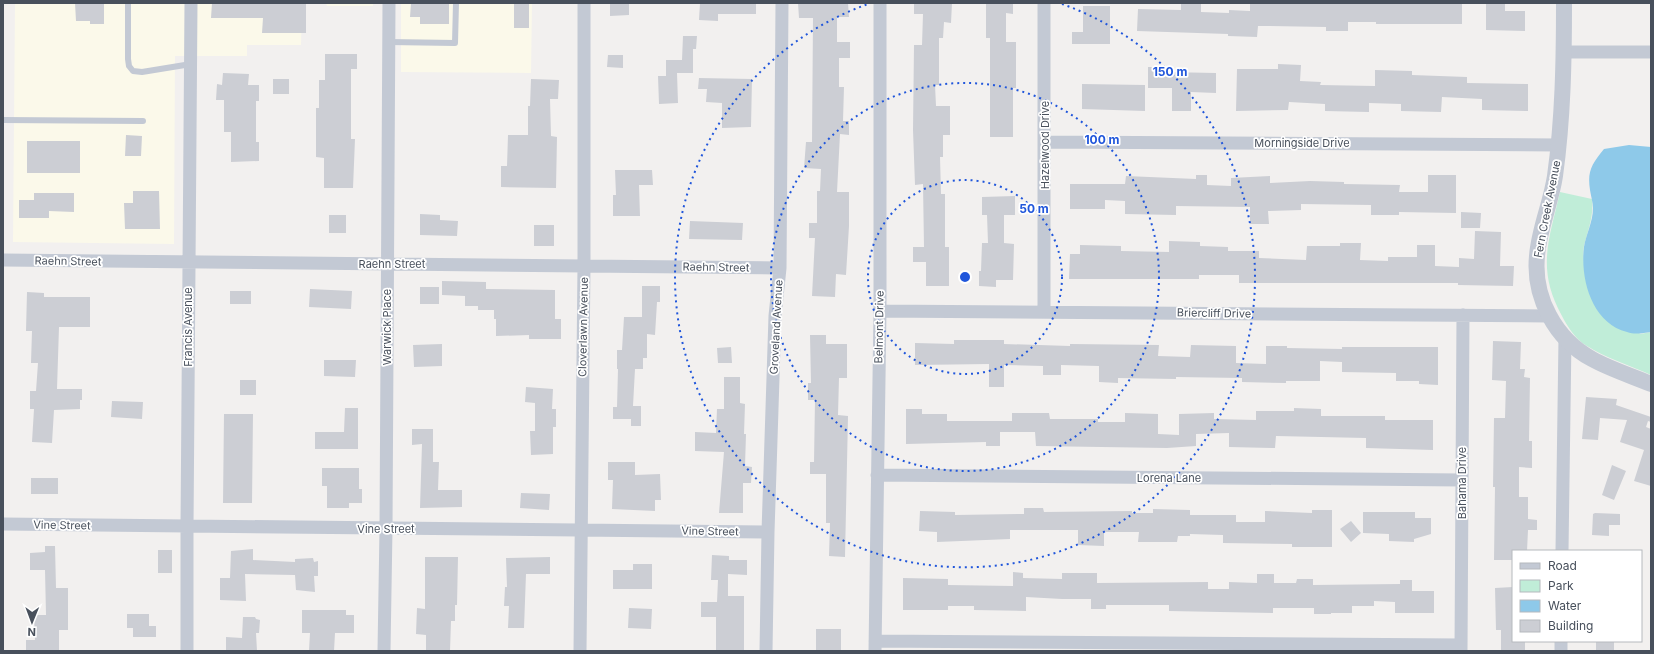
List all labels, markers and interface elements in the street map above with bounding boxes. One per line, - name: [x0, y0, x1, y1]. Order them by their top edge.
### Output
- text: 150 m: [1153, 64, 1187, 79]
- street label: Hazelwood Drive: [1038, 101, 1052, 189]
- text: 100 m: [1084, 132, 1120, 147]
- street label: Morningside Drive: [1254, 136, 1350, 150]
- street label: Fern Creek Avenue: [1531, 159, 1563, 259]
- text: 50 m: [1019, 201, 1049, 216]
- street label: Raehn Street: [35, 253, 102, 269]
- street label: Raehn Street: [359, 257, 426, 271]
- street label: Raehn Street: [683, 259, 750, 275]
- centre of rings: [958, 270, 972, 284]
- street label: Cloverlawn Avenue: [575, 277, 591, 377]
- street label: Groveland Avenue: [767, 279, 785, 375]
- street label: Francis Avenue: [181, 287, 195, 367]
- street label: Warwick Place: [380, 289, 394, 365]
- street label: Belmont Drive: [871, 290, 887, 364]
- street label: Briercliff Drive: [1177, 305, 1251, 321]
- street label: Bahama Drive: [1455, 447, 1469, 519]
- street label: Lorena Lane: [1137, 471, 1201, 485]
- street label: Vine Street: [33, 518, 91, 533]
- street label: Vine Street: [357, 522, 415, 536]
- street label: Vine Street: [681, 524, 739, 539]
- legend: [1512, 550, 1642, 642]
- text: Road: [1548, 558, 1577, 573]
- text: Park: [1548, 578, 1574, 593]
- text: Water: [1548, 598, 1582, 613]
- north arrow: [12, 602, 52, 642]
- text: Building: [1548, 618, 1593, 633]
- text: N: [28, 625, 36, 639]

